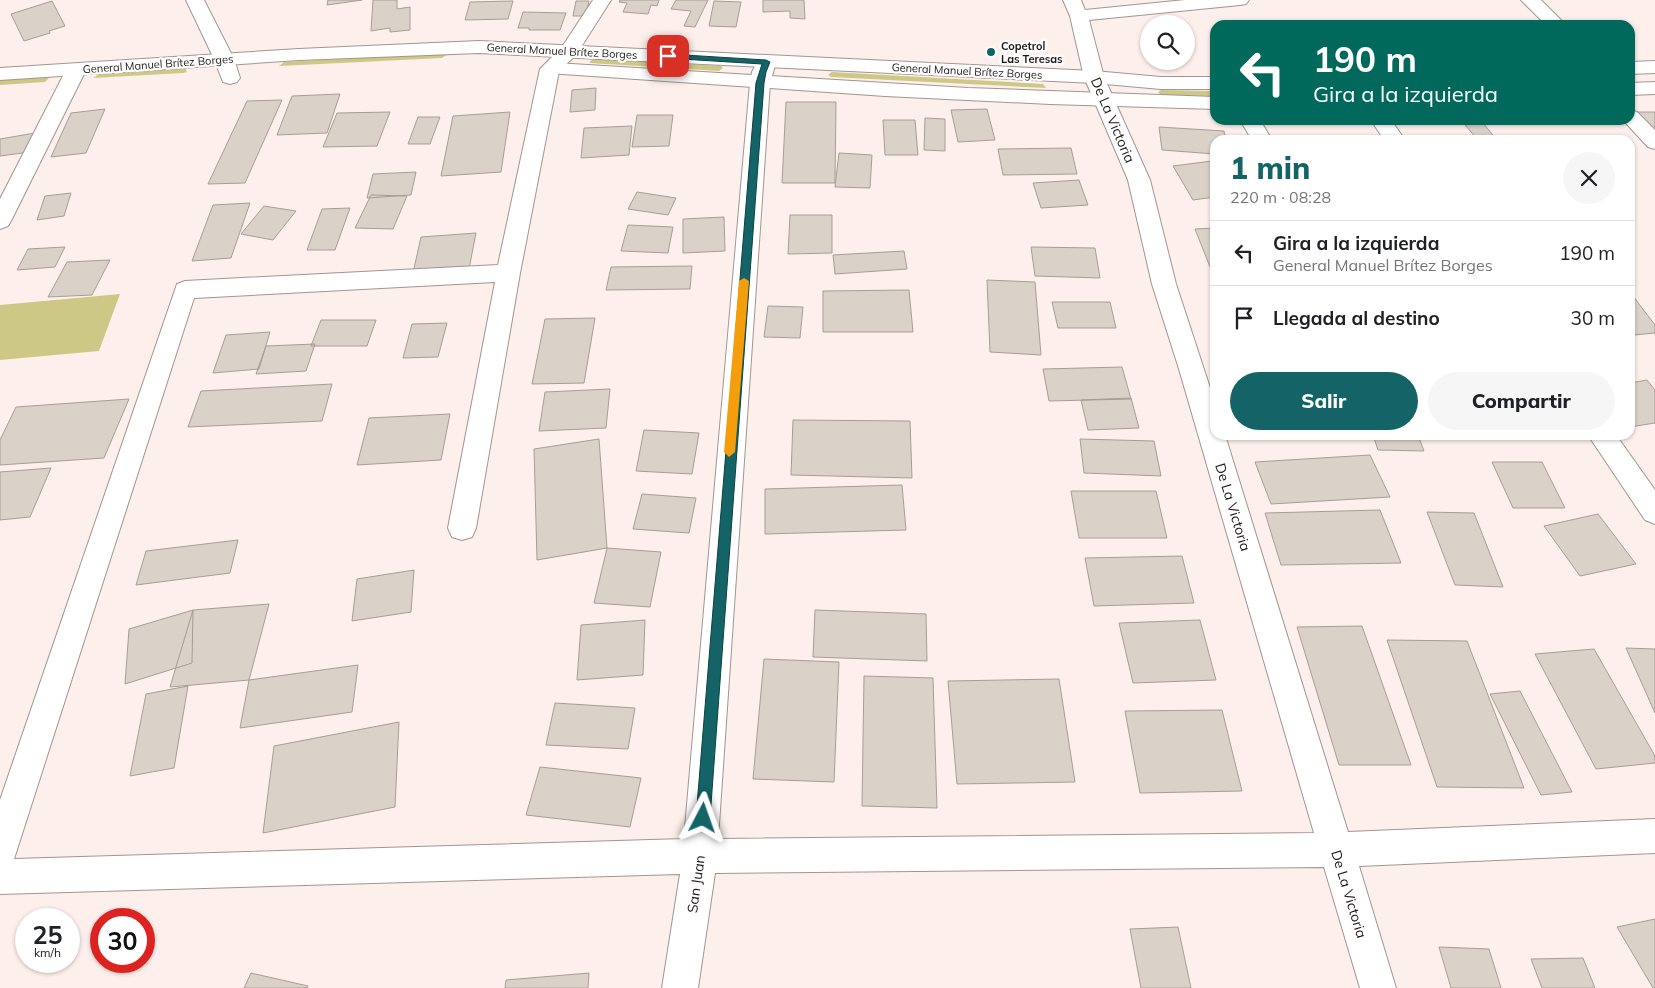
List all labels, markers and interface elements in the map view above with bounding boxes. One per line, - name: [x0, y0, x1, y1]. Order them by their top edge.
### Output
- map controls: [1140, 15, 1195, 70]
- button: search: [1140, 15, 1195, 70]
- pin: [647, 35, 689, 77]
- text: 190 m: [1313, 37, 1417, 81]
- place label: Copetrol Las Teresas: [1001, 39, 1063, 66]
- street label: General Manuel Brítez Borges: [486, 40, 638, 62]
- icon: left: [1230, 40, 1295, 105]
- icon: arrive: [654, 42, 682, 70]
- marker: Copetrol Las Teresas: [985, 46, 997, 58]
- street label: General Manuel Brítez Borges: [82, 52, 234, 76]
- street label: General Manuel Brítez Borges: [891, 60, 1043, 82]
- street label: De La Victoria: [1087, 75, 1139, 165]
- text: Gira a la izquierda: [1313, 80, 1498, 108]
- text: 1 min: [1230, 149, 1310, 187]
- button: close: [1563, 152, 1615, 204]
- text: 220 m · 08:28: [1230, 187, 1331, 207]
- text: Gira a la izquierda: [1273, 231, 1439, 255]
- icon: left: [1230, 239, 1258, 267]
- text: 190 m: [1559, 241, 1615, 265]
- text: General Manuel Brítez Borges: [1273, 255, 1493, 275]
- icon: arrive: [1230, 304, 1258, 332]
- text: Llegada al destino: [1273, 306, 1440, 330]
- text: 30 m: [1571, 306, 1615, 330]
- button: Salir: [1230, 372, 1418, 430]
- button: Compartir: [1428, 372, 1615, 430]
- street label: De La Victoria: [1211, 461, 1255, 553]
- position arrow: [676, 791, 728, 843]
- street label: De La Victoria: [1327, 848, 1371, 940]
- street label: San Juan: [683, 854, 709, 914]
- speed limit sign: 30: [90, 908, 155, 973]
- text: 25: [32, 919, 63, 950]
- text: km/h: [34, 945, 61, 960]

